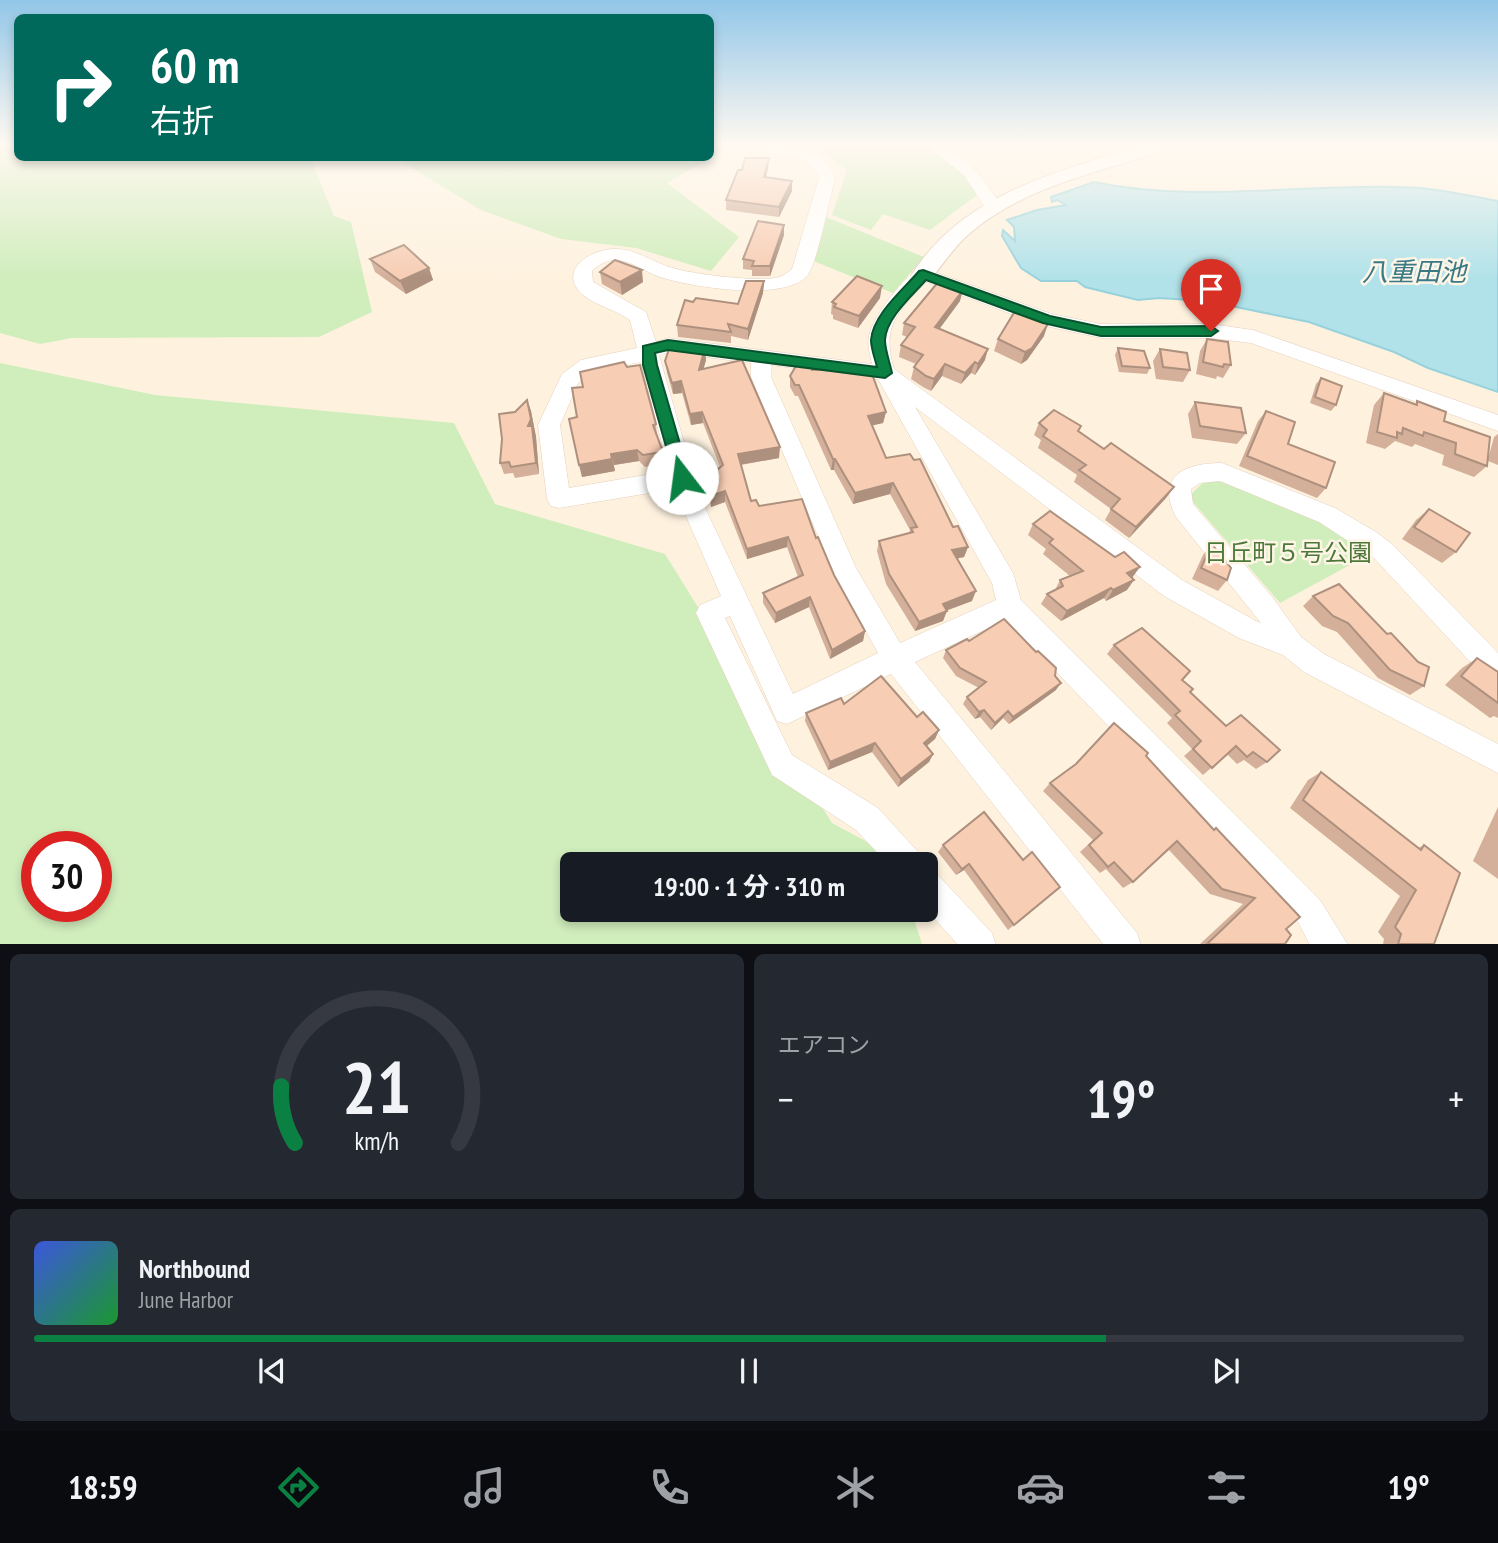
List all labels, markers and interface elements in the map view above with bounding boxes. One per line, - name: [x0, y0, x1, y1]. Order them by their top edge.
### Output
- text: 60 m: [150, 33, 239, 97]
- icon: right: [35, 42, 126, 133]
- text: 右折: [150, 99, 214, 141]
- water label: 八重田池: [1362, 255, 1469, 288]
- pin: [1181, 259, 1241, 331]
- icon: arrive: [1192, 270, 1230, 308]
- position arrow: [645, 441, 719, 515]
- park label: 日丘町５号公園: [1204, 537, 1372, 568]
- speed limit sign: 30: [21, 831, 112, 922]
- text: 19:00 · 1 分 · 310 m: [653, 870, 845, 903]
- text: エアコン: [778, 1030, 870, 1059]
- text: 21: [342, 1039, 412, 1133]
- text: 19°: [1087, 1065, 1155, 1132]
- text: −: [778, 1074, 794, 1123]
- text: +: [1448, 1074, 1464, 1123]
- text: km/h: [355, 1124, 399, 1156]
- text: Northbound: [139, 1252, 250, 1285]
- text: June Harbor: [139, 1285, 233, 1314]
- icon: previous: [253, 1352, 291, 1390]
- icon: pause: [730, 1352, 768, 1390]
- icon: next: [1207, 1352, 1245, 1390]
- icon: directions: [274, 1463, 323, 1512]
- icon: music: [460, 1463, 509, 1512]
- icon: phone: [645, 1463, 694, 1512]
- icon: climate: [831, 1463, 880, 1512]
- icon: car: [1016, 1463, 1065, 1512]
- icon: filters: [1202, 1463, 1251, 1512]
- text: 18:59: [68, 1466, 138, 1508]
- text: 19°: [1387, 1466, 1430, 1508]

